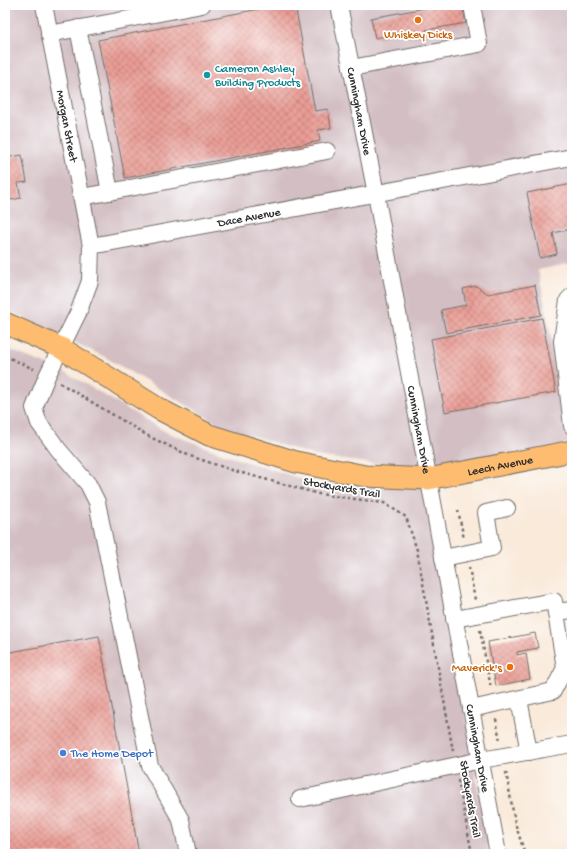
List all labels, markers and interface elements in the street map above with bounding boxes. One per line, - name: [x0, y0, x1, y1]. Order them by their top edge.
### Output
- marker: Whiskey Dicks: [413, 15, 423, 25]
- place label: Whiskey Dicks: [384, 29, 453, 43]
- place label: Cameron Ashley Building Products: [214, 63, 301, 91]
- street label: Cunningham Drive: [342, 66, 373, 157]
- marker: Cameron Ashley Building Products: [202, 70, 212, 80]
- street label: Morgan Street: [52, 89, 80, 164]
- street label: Dace Avenue: [216, 206, 283, 232]
- street label: Cunningham Drive: [403, 385, 433, 476]
- street label: Leech Avenue: [466, 454, 535, 480]
- street label: Stockyards Trail: [302, 475, 382, 503]
- place label: Maverick's: [452, 662, 503, 676]
- marker: Maverick's: [505, 662, 515, 672]
- street label: Cunningham Drive: [461, 703, 492, 794]
- marker: The Home Depot: [58, 748, 68, 758]
- place label: The Home Depot: [70, 748, 154, 762]
- street label: Stockyards Trail: [455, 760, 483, 839]

